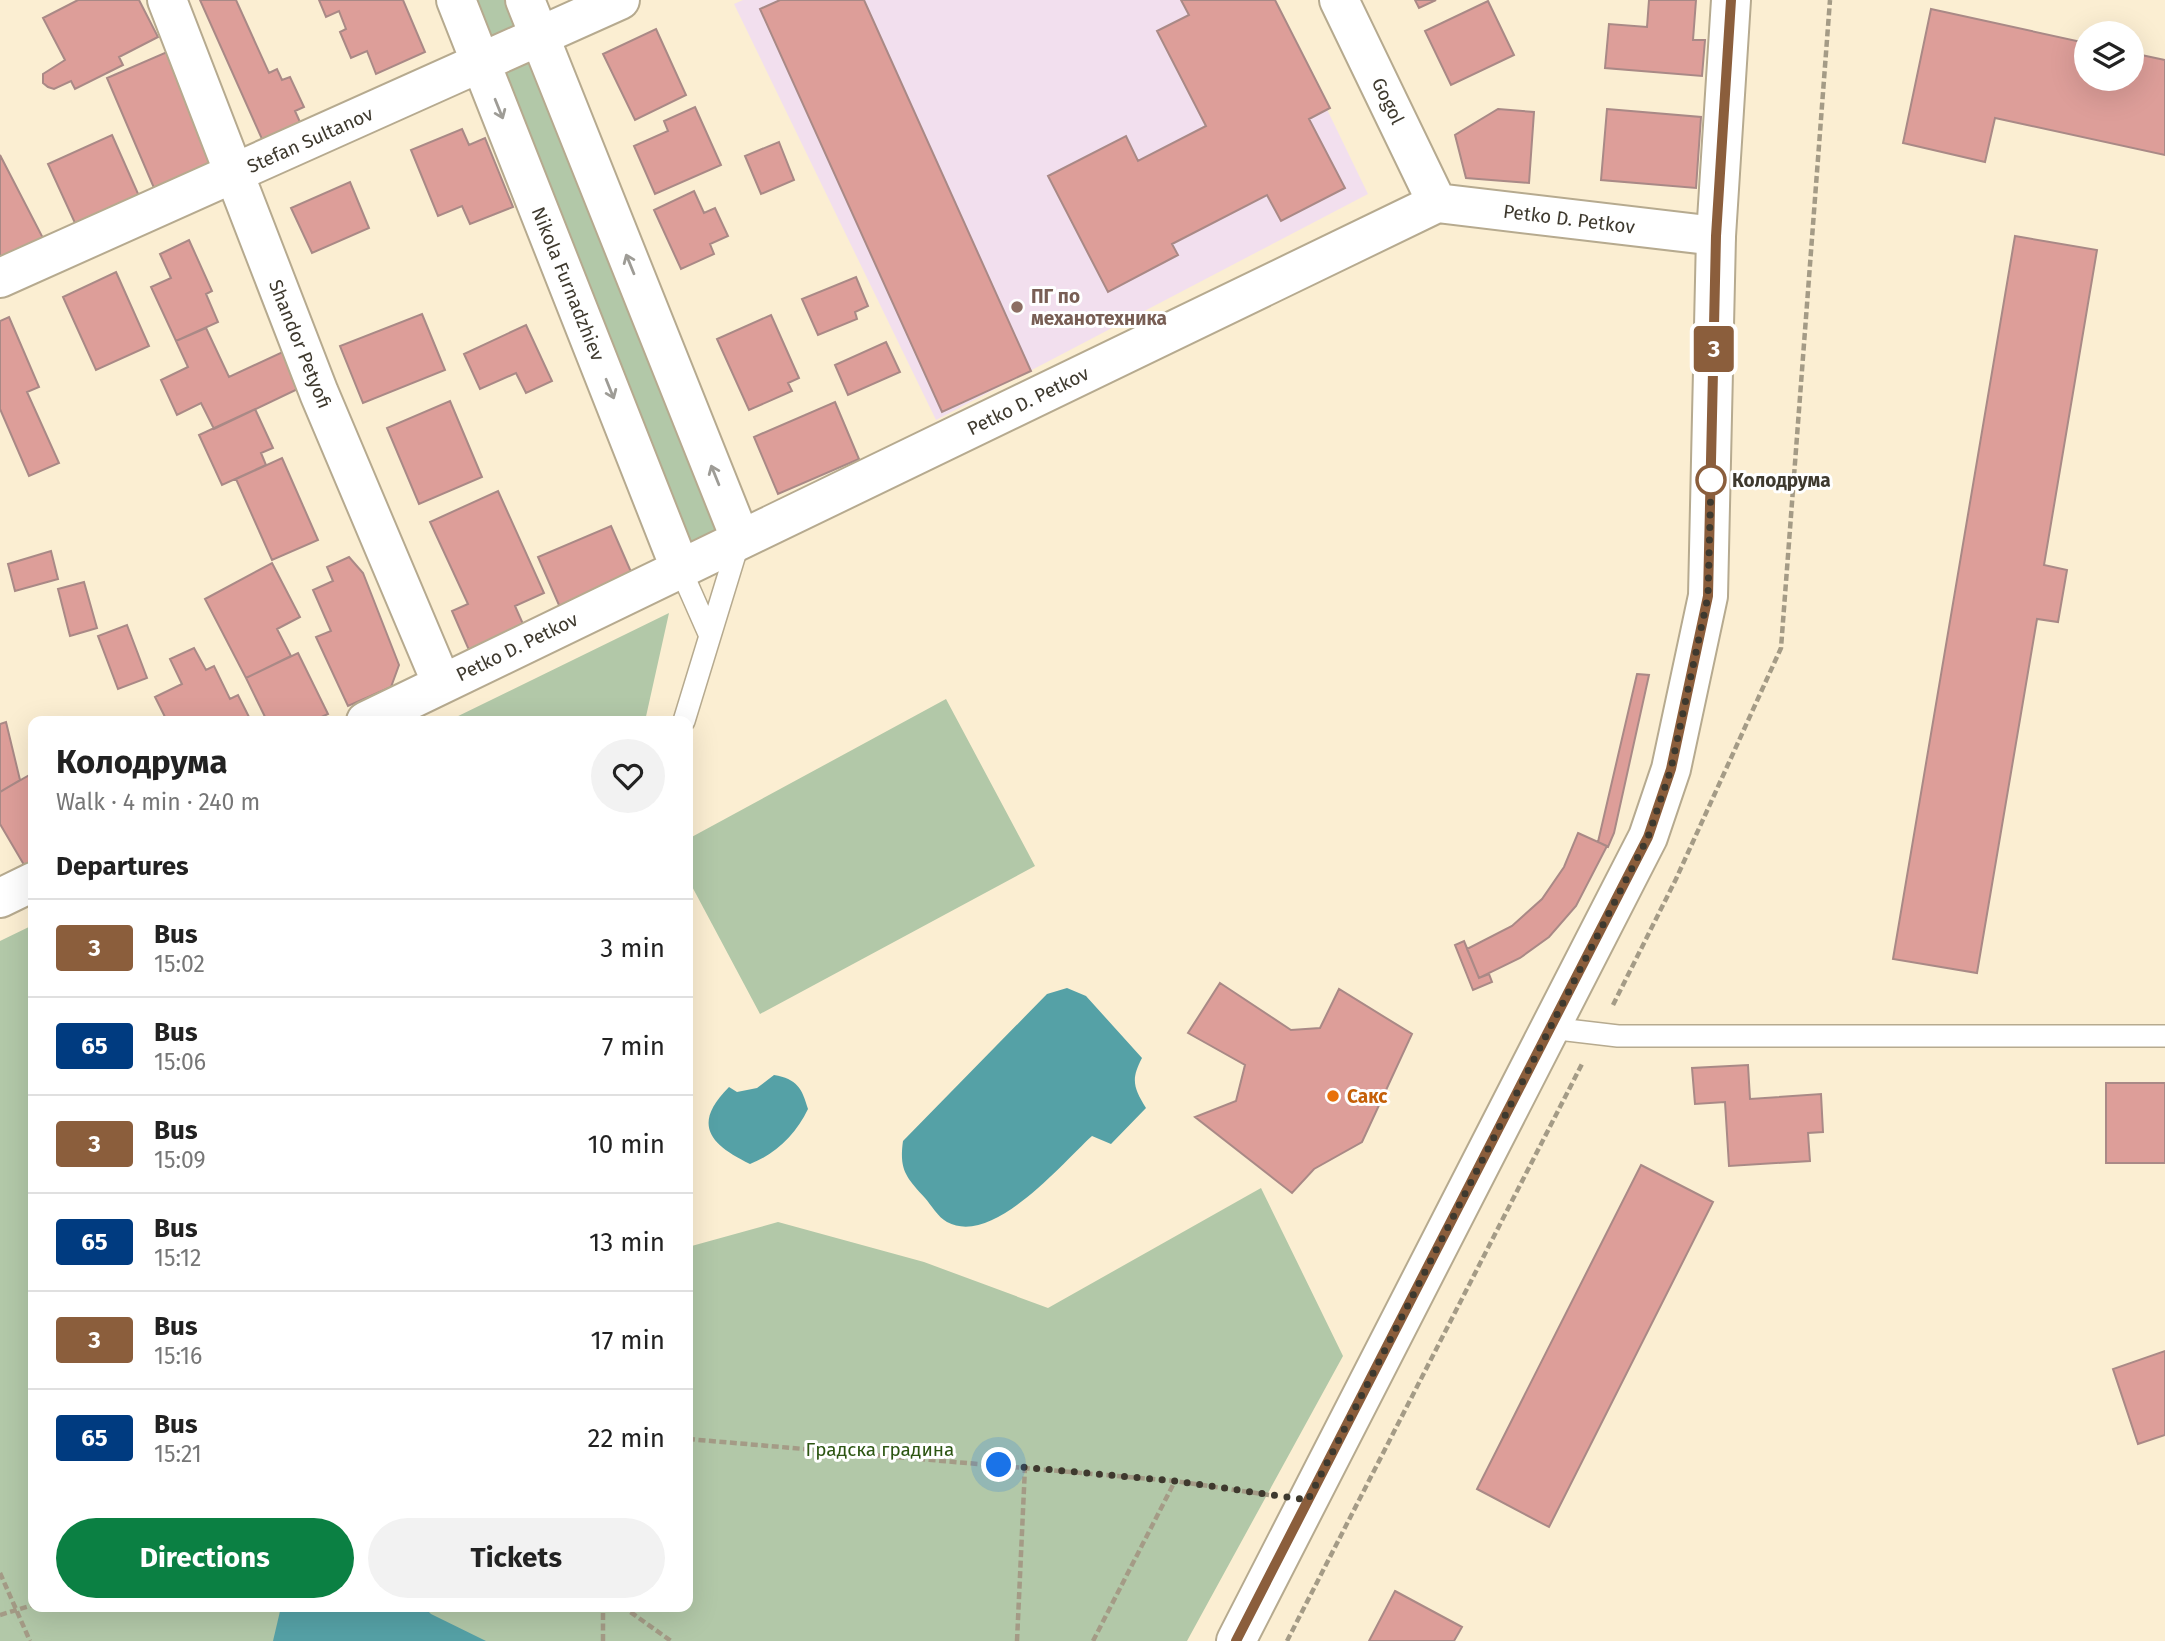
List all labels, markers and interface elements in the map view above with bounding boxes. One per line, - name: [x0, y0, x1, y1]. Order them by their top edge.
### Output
- map controls: [2074, 21, 2144, 91]
- button: layers: [2074, 21, 2144, 91]
- street label: Gogol: [1367, 74, 1409, 129]
- one-way arrow: [494, 98, 507, 119]
- street label: Stefan Sultanov: [244, 102, 377, 178]
- street label: Petko D. Petkov: [1502, 200, 1637, 239]
- street label: Nikola Furnadzhiev: [527, 204, 610, 365]
- one-way arrow: [623, 253, 636, 275]
- street label: Shandor Petyofi: [264, 276, 336, 412]
- place label: ПГ по механотехника: [1031, 285, 1167, 330]
- marker: ПГ по механотехника: [1009, 299, 1025, 315]
- line badge: 3: [1691, 326, 1737, 372]
- text: 3: [1708, 335, 1720, 363]
- street label: Petko D. Petkov: [963, 361, 1093, 440]
- one-way arrow: [604, 378, 617, 399]
- one-way arrow: [708, 464, 721, 486]
- marker: Колодрума: [1696, 465, 1726, 495]
- place label: Колодрума: [1732, 469, 1831, 492]
- street label: Petko D. Petkov: [452, 607, 582, 686]
- button: heart: [591, 739, 665, 813]
- text: Колодрума: [56, 742, 228, 782]
- text: Walk · 4 min · 240 m: [56, 788, 260, 816]
- text: Departures: [56, 851, 189, 882]
- text: Bus: [154, 919, 197, 950]
- text: 3 min: [600, 933, 665, 964]
- text: 3: [88, 934, 101, 962]
- text: 15:02: [154, 950, 205, 978]
- text: Bus: [154, 1017, 197, 1048]
- text: 7 min: [602, 1031, 665, 1062]
- text: 65: [81, 1032, 108, 1060]
- text: 15:06: [154, 1048, 206, 1076]
- place label: Сакс: [1347, 1085, 1387, 1108]
- marker: Сакс: [1325, 1088, 1341, 1104]
- text: Bus: [154, 1115, 197, 1146]
- text: 10 min: [587, 1129, 665, 1160]
- text: 3: [88, 1130, 101, 1158]
- text: 15:09: [154, 1146, 206, 1174]
- text: Bus: [154, 1213, 197, 1244]
- text: 13 min: [589, 1227, 665, 1258]
- text: 65: [81, 1228, 108, 1256]
- text: 15:12: [154, 1244, 201, 1272]
- text: Bus: [154, 1311, 197, 1342]
- text: 17 min: [590, 1325, 665, 1356]
- text: 3: [88, 1326, 101, 1354]
- text: 15:16: [154, 1342, 202, 1370]
- text: Bus: [154, 1409, 197, 1440]
- text: 22 min: [588, 1423, 665, 1454]
- text: 65: [81, 1424, 108, 1452]
- park label: Градска градина: [806, 1438, 954, 1461]
- text: 15:21: [154, 1440, 202, 1468]
- your location: [981, 1447, 1016, 1482]
- button: Directions: [56, 1518, 354, 1598]
- button: Tickets: [368, 1518, 665, 1598]

